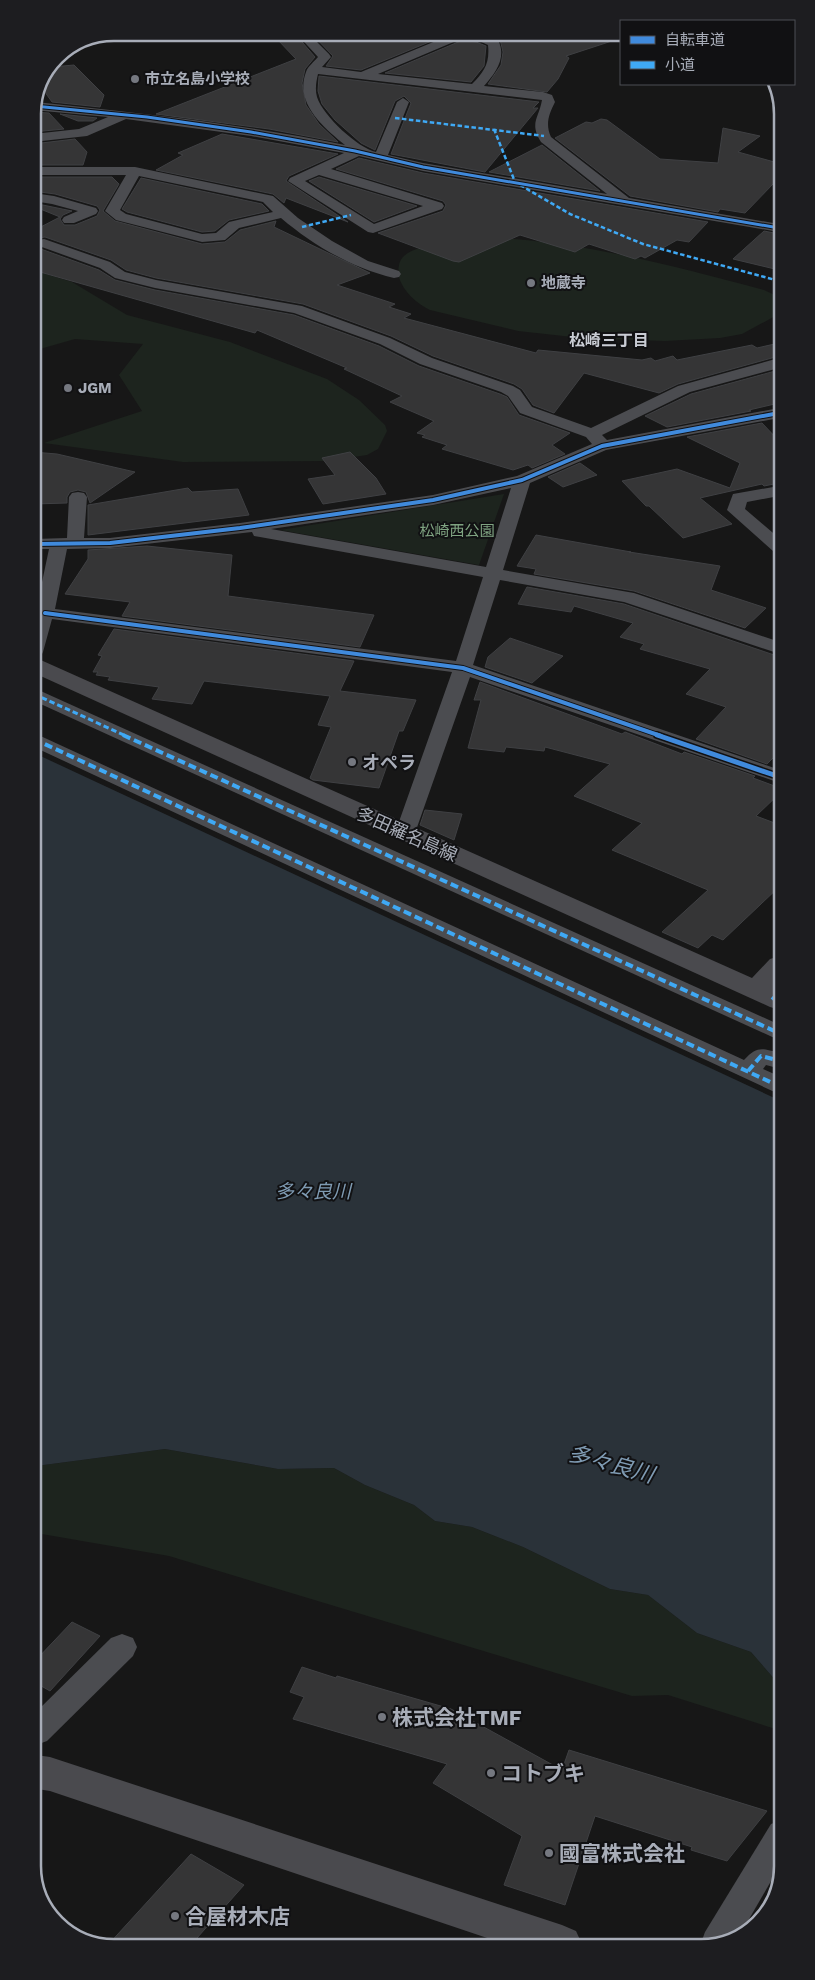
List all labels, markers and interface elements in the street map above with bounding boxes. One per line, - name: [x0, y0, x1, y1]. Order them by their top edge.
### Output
- legend: [620, 20, 795, 85]
- text: 自転車道: [665, 31, 725, 49]
- text: 小道: [665, 56, 695, 74]
- place label: 市立名島小学校: [145, 70, 250, 88]
- marker: 市立名島小学校: [129, 73, 141, 85]
- place label: 地蔵寺: [541, 274, 586, 292]
- marker: 地蔵寺: [525, 277, 537, 289]
- district label: 松崎三丁目: [569, 331, 649, 350]
- place label: JGM: [78, 379, 112, 397]
- marker: JGM: [62, 382, 74, 394]
- park label: 松崎西公園: [419, 522, 495, 540]
- place label: オペラ: [362, 752, 416, 773]
- marker: オペラ: [346, 756, 358, 768]
- street label: 多田羅名島線: [353, 802, 461, 866]
- water label: 多々良川: [275, 1180, 353, 1203]
- water label: 多々良川: [565, 1441, 659, 1488]
- place label: 株式会社TMF: [392, 1705, 522, 1730]
- marker: 株式会社TMF: [376, 1711, 388, 1723]
- place label: コトブキ: [501, 1761, 585, 1786]
- marker: コトブキ: [485, 1767, 497, 1779]
- place label: 國富株式会社: [559, 1841, 685, 1866]
- marker: 國富株式会社: [543, 1847, 555, 1859]
- place label: 合屋材木店: [185, 1904, 290, 1929]
- marker: 合屋材木店: [169, 1910, 181, 1922]

